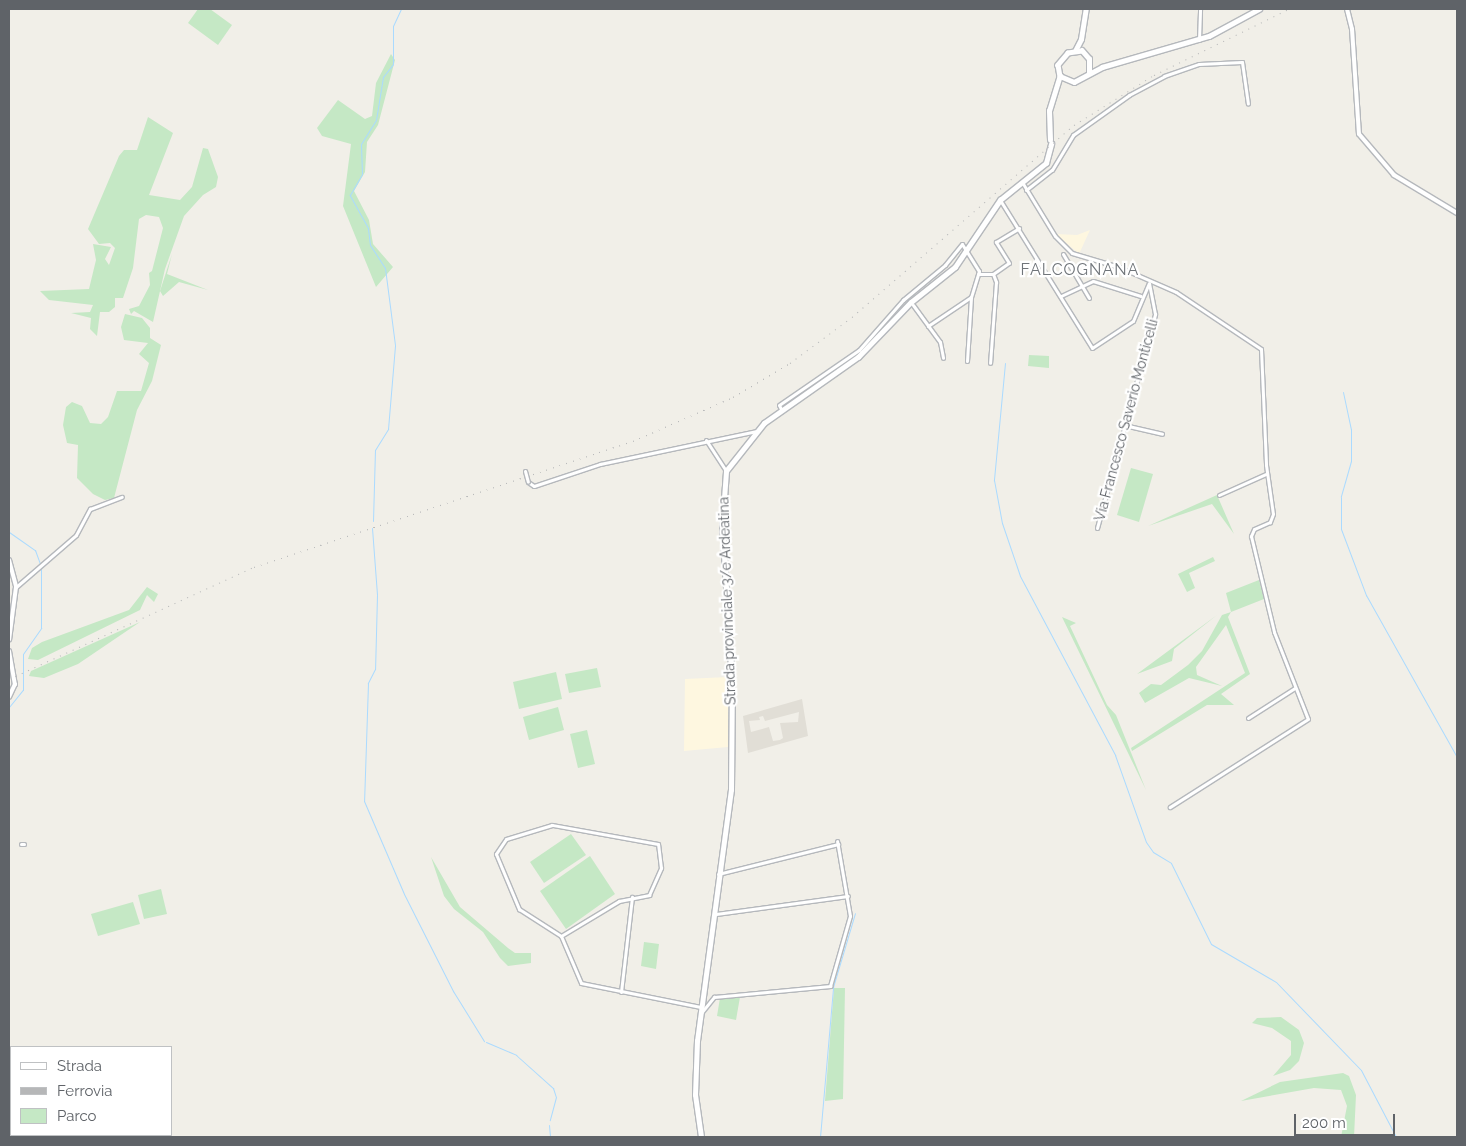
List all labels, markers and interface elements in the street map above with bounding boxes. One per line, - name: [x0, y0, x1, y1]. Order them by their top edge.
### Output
- district label: FALCOGNANA: [1019, 260, 1141, 280]
- street label: Via Francesco Saverio Monticelli: [1091, 317, 1161, 523]
- street label: Strada provinciale 3/e Ardeatina: [715, 496, 739, 706]
- legend: [10, 1046, 172, 1136]
- text: Strada: [57, 1057, 102, 1075]
- text: Ferrovia: [57, 1082, 113, 1100]
- scale bar: [1296, 1104, 1397, 1136]
- text: Parco: [57, 1107, 97, 1125]
- text: 200 m: [1302, 1114, 1346, 1132]

